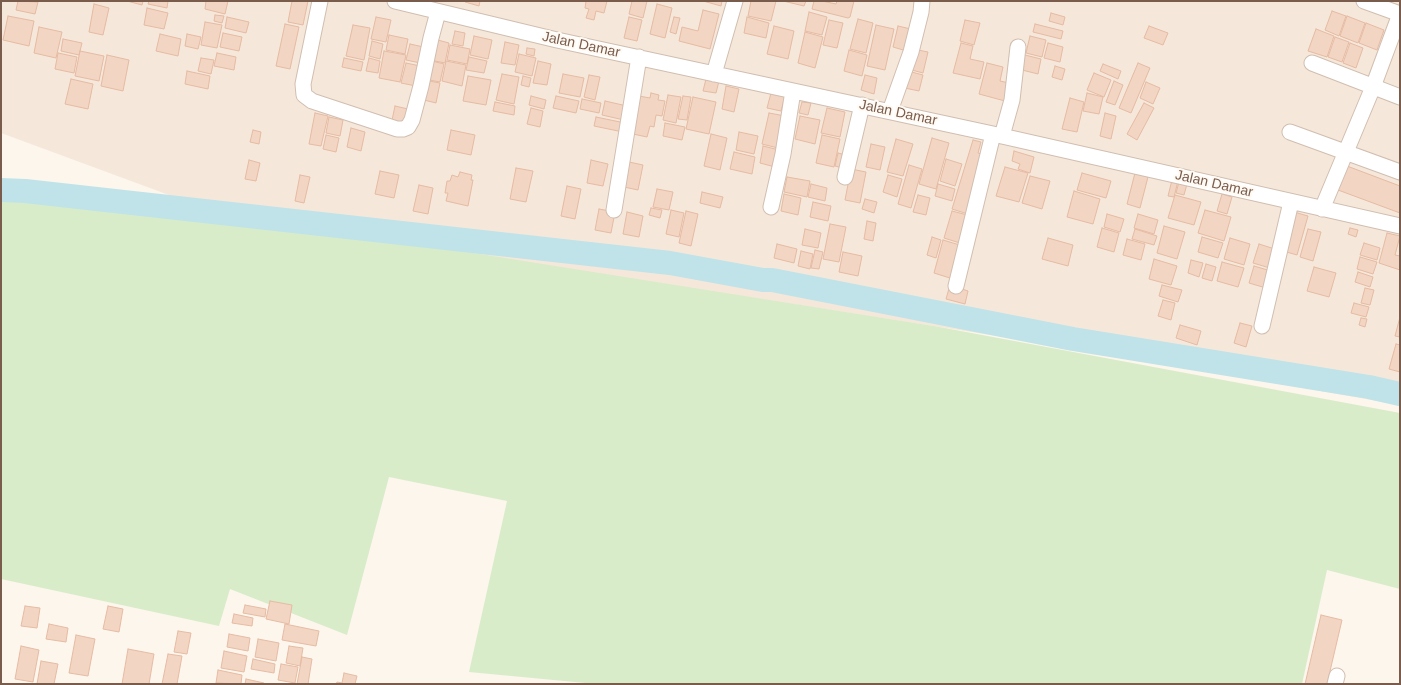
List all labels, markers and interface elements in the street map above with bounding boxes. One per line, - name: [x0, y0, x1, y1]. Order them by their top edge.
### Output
- street label: Jalan Damar: [540, 29, 622, 61]
- street label: Jalan Damar: [857, 97, 939, 129]
- street label: Jalan Damar: [1173, 167, 1255, 201]

